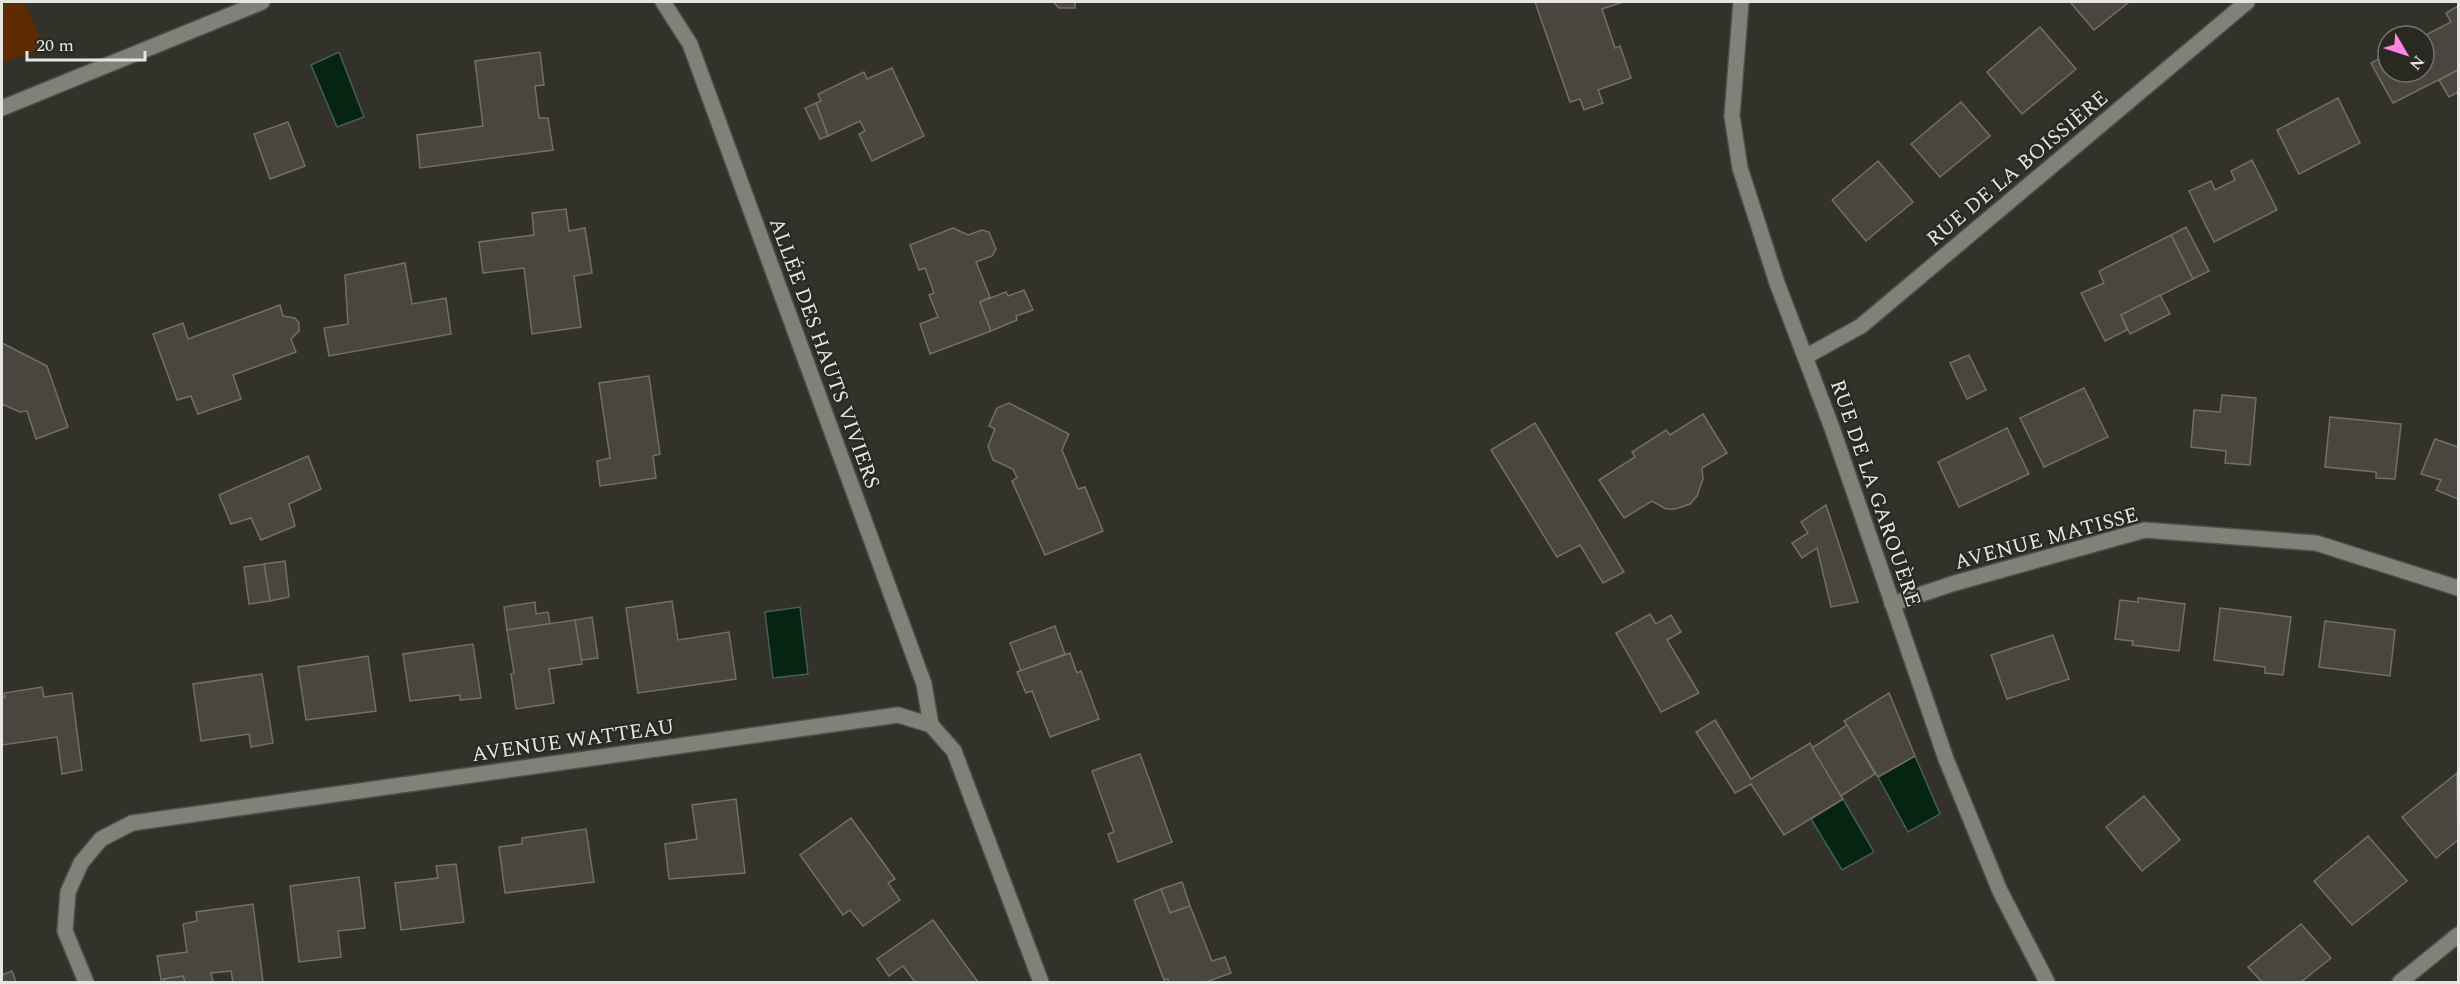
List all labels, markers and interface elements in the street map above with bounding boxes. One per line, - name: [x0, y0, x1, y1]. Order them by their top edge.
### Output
- scale bar: [27, 24, 146, 62]
- north arrow: [2376, 24, 2436, 84]
- text: 20 m: [36, 32, 74, 59]
- text: N: [2403, 50, 2430, 75]
- street label: RUE DE LA BOISSIÈRE: [1920, 83, 2116, 255]
- street label: ALLÉE DES HAUTS VIVIERS: [760, 213, 888, 493]
- street label: RUE DE LA GAROUÈRE: [1821, 375, 1929, 611]
- street label: AVENUE MATISSE: [1951, 499, 2142, 579]
- street label: AVENUE WATTEAU: [470, 711, 677, 771]

